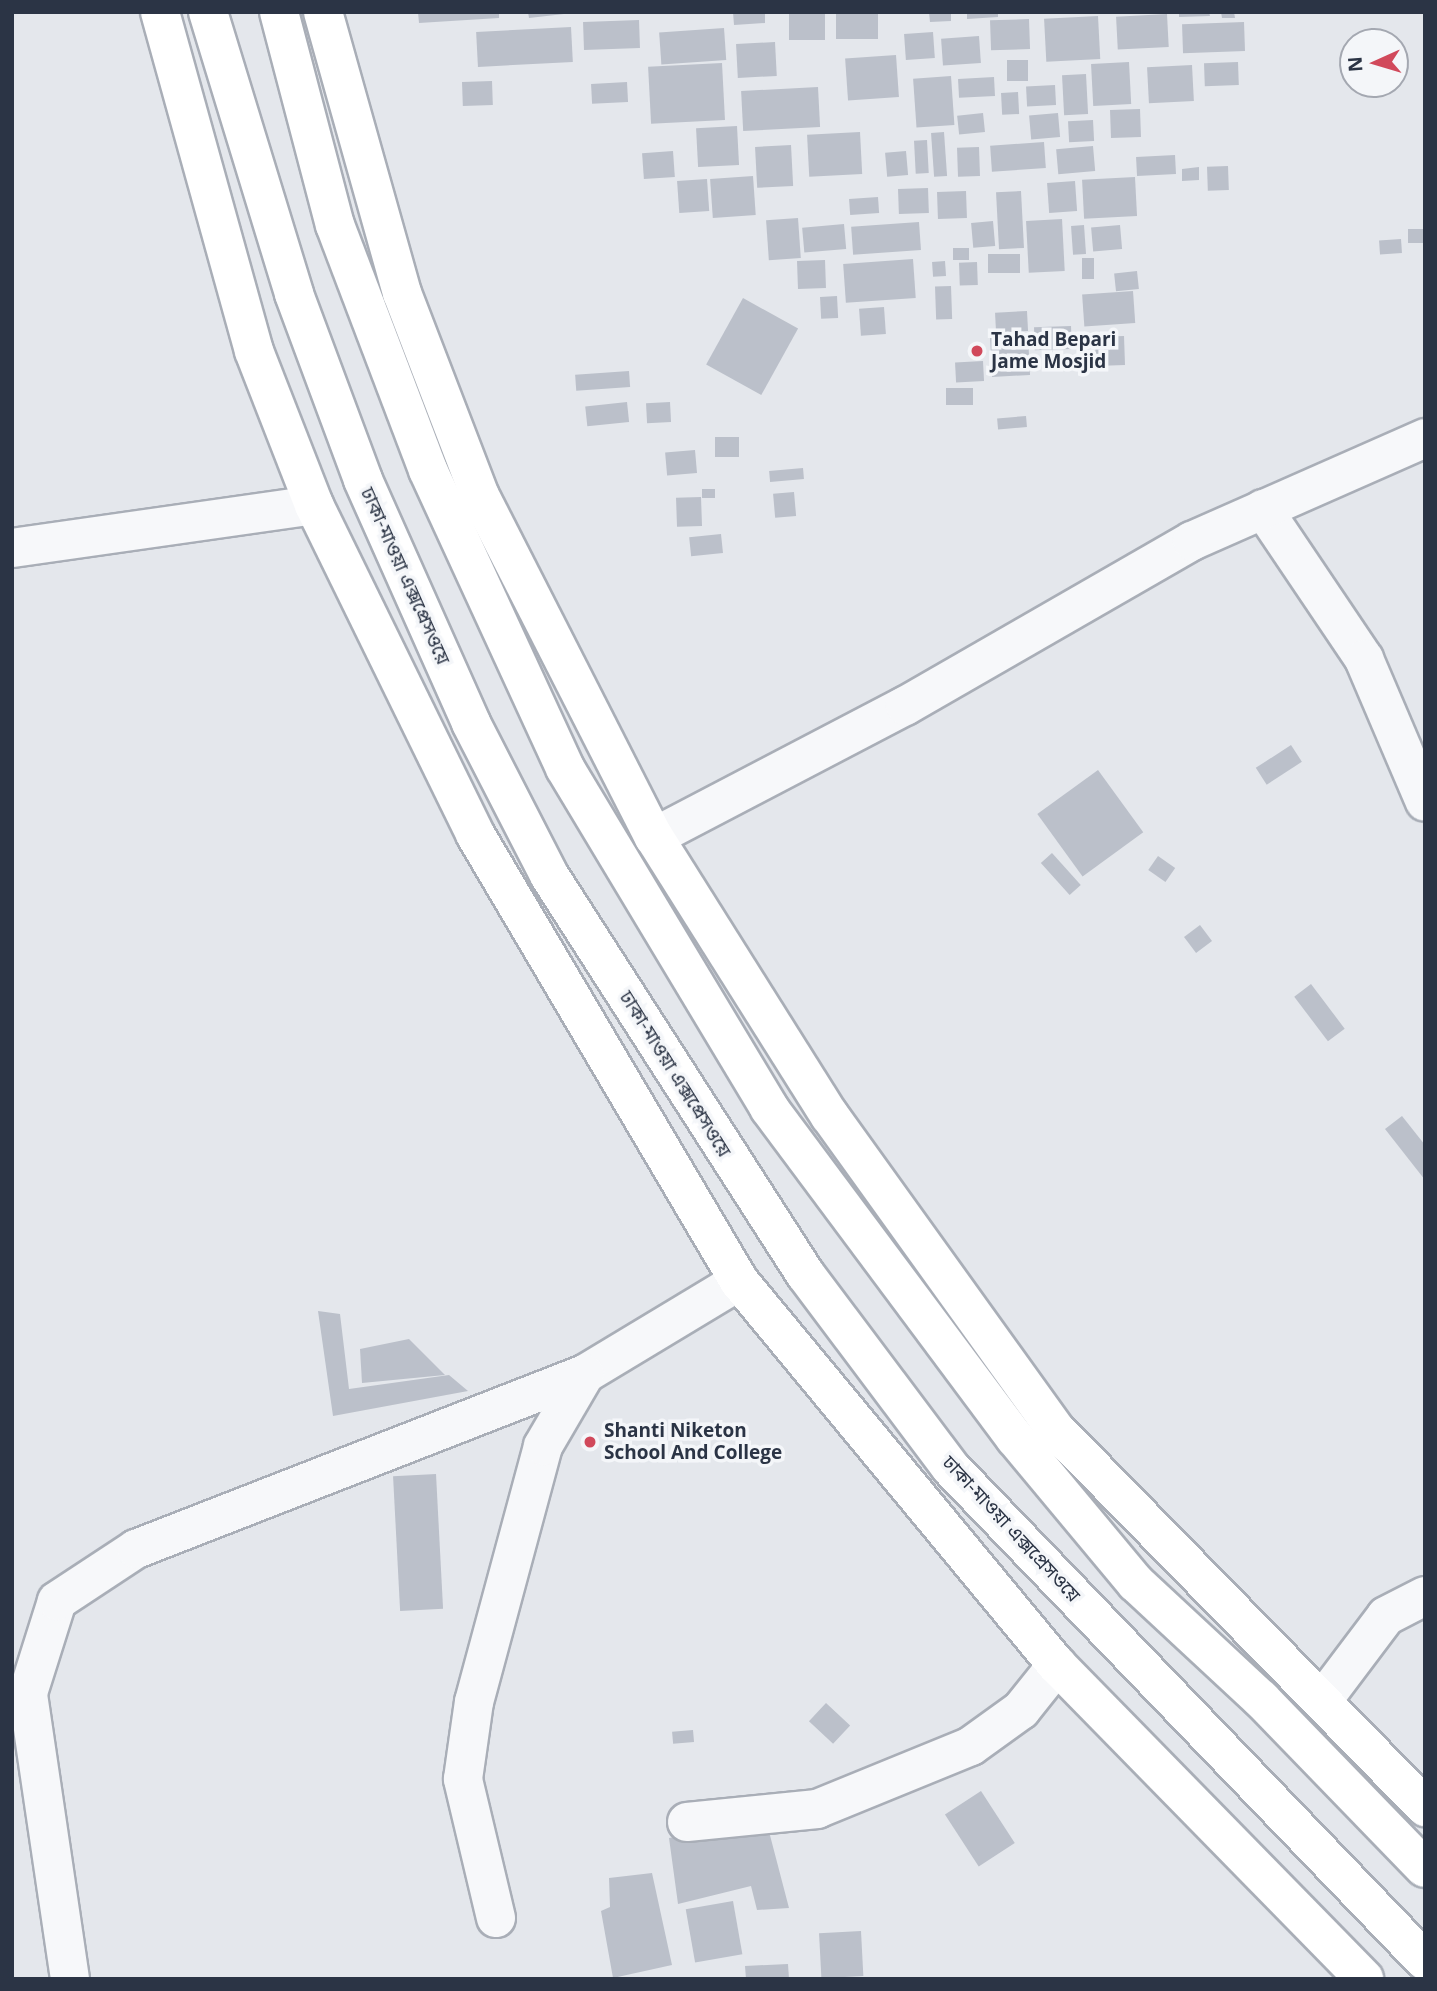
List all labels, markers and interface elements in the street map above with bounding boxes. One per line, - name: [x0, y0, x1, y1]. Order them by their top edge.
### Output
- north arrow: [1339, 28, 1409, 98]
- text: N: [1342, 56, 1369, 73]
- place label: Tahad Bepari Jame Mosjid: [991, 329, 1116, 373]
- marker: Tahad Bepari Jame Mosjid: [969, 343, 985, 359]
- street label: ঢাকা-মাওয়া এক্সপ্রেসওয়ে: [356, 484, 454, 668]
- street label: ঢাকা-মাওয়া এক্সপ্রেসওয়ে: [615, 987, 735, 1161]
- place label: Shanti Niketon School And College: [604, 1420, 782, 1464]
- marker: Shanti Niketon School And College: [582, 1434, 598, 1450]
- street label: ঢাকা-মাওয়া এক্সপ্রেসওয়ে: [937, 1451, 1085, 1607]

